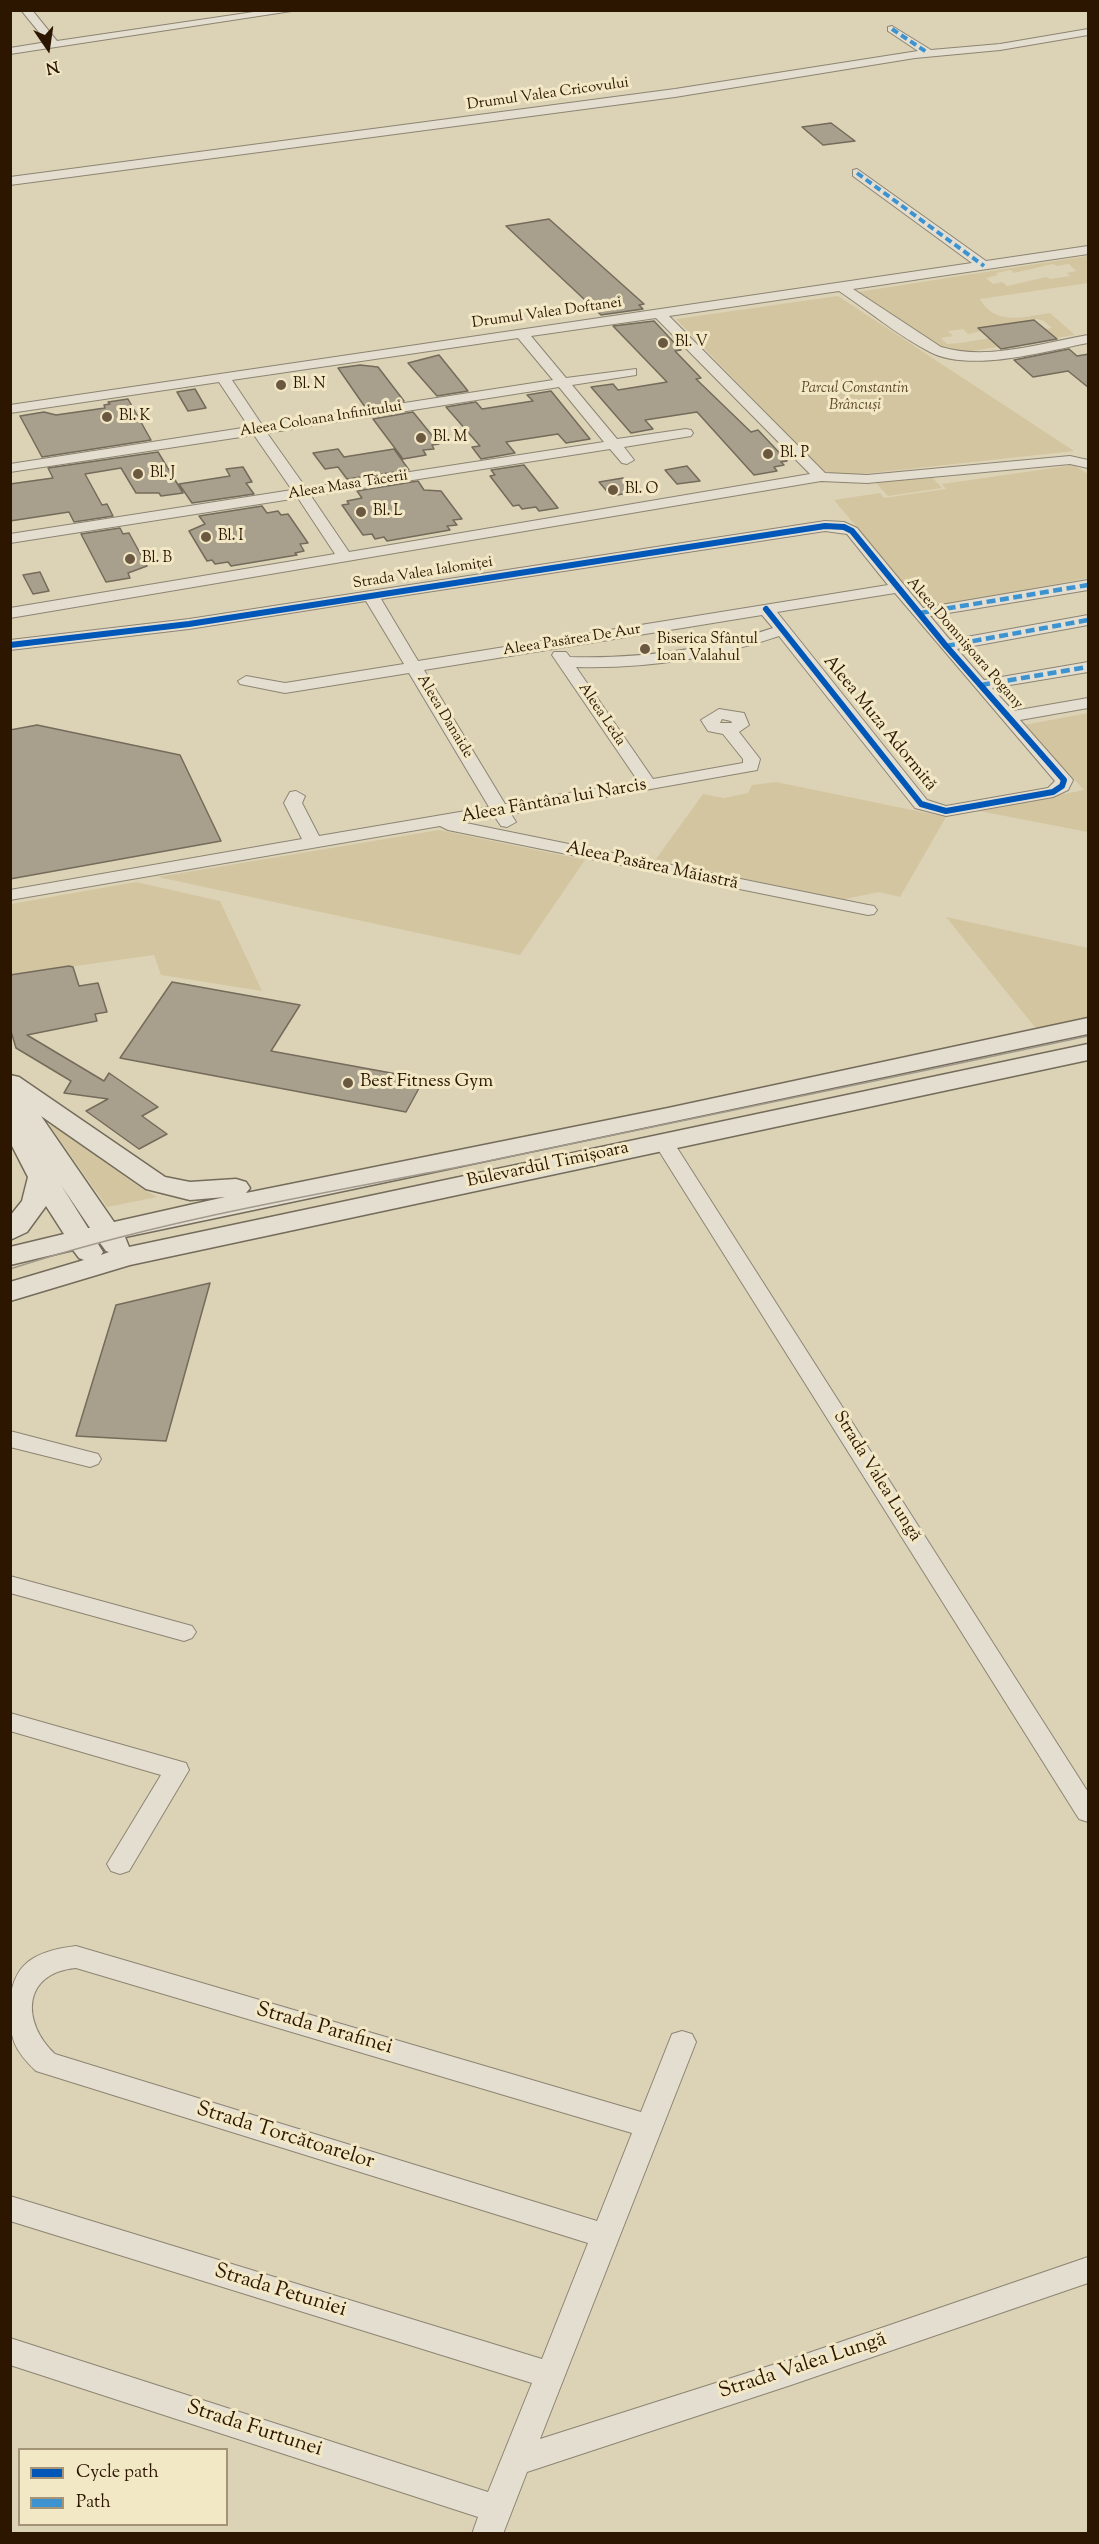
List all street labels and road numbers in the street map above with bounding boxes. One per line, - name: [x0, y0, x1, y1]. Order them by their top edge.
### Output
- street label: Drumul Valea Cricovului: [466, 75, 630, 115]
- street label: Drumul Valea Doftanei: [471, 295, 623, 333]
- street label: Aleea Coloana Infinitului: [239, 398, 403, 442]
- street label: Aleea Masa Tăcerii: [287, 468, 409, 504]
- street label: Strada Valea Ialomiței: [352, 554, 494, 594]
- street label: Aleea Domnișoara Pogany: [902, 574, 1026, 714]
- street label: Aleea Pasărea De Aur: [502, 621, 642, 661]
- street label: Aleea Muza Adormită: [818, 652, 940, 796]
- street label: Aleea Danaide: [412, 672, 476, 762]
- street label: Aleea Leda: [573, 680, 629, 750]
- street label: Aleea Fântâna lui Narcis: [460, 775, 648, 829]
- street label: Aleea Pasărea Măiastră: [564, 838, 740, 896]
- street label: Bulevardul Timișoara: [465, 1138, 631, 1194]
- street label: Strada Valea Lungă: [827, 1408, 925, 1546]
- street label: Strada Parafinei: [253, 1998, 395, 2062]
- street label: Strada Torcătoarelor: [193, 2098, 377, 2176]
- street label: Strada Petuniei: [211, 2260, 349, 2324]
- street label: Strada Valea Lungă: [716, 2328, 890, 2406]
- street label: Strada Furtunei: [183, 2396, 325, 2464]

